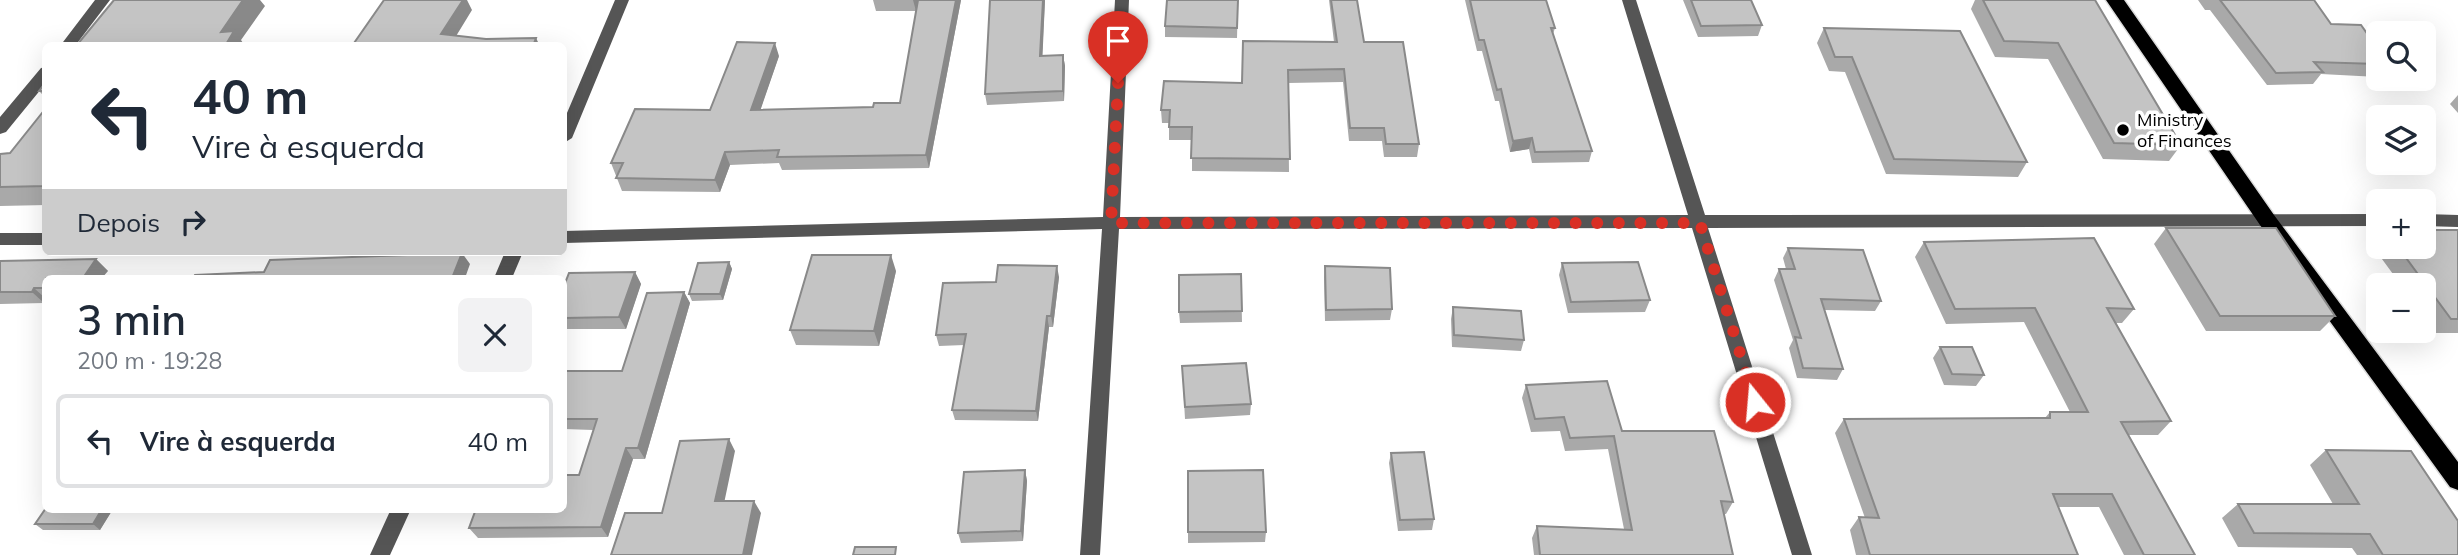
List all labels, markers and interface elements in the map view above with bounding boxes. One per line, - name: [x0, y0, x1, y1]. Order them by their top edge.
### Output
- pin: [1088, 11, 1148, 83]
- map controls: [2366, 21, 2436, 343]
- button: search: [2366, 21, 2436, 91]
- icon: arrive: [1099, 22, 1137, 60]
- text: 40 m: [192, 65, 308, 126]
- icon: left: [77, 70, 168, 161]
- button: layers: [2366, 105, 2436, 175]
- place label: Ministry of Finances: [2137, 108, 2232, 152]
- marker: Ministry of Finances: [2115, 122, 2131, 138]
- text: Vire à esquerda: [192, 126, 425, 166]
- button: +: [2366, 189, 2436, 259]
- icon: right: [174, 203, 212, 241]
- text: Depois: [77, 206, 160, 239]
- button: −: [2366, 273, 2436, 343]
- text: 3 min: [77, 293, 186, 346]
- button: close: [458, 298, 532, 372]
- text: 200 m · 19:28: [77, 346, 222, 375]
- position arrow: [1718, 365, 1792, 439]
- icon: left: [81, 422, 119, 460]
- text: Vire à esquerda: [140, 425, 336, 458]
- text: 40 m: [467, 425, 528, 458]

